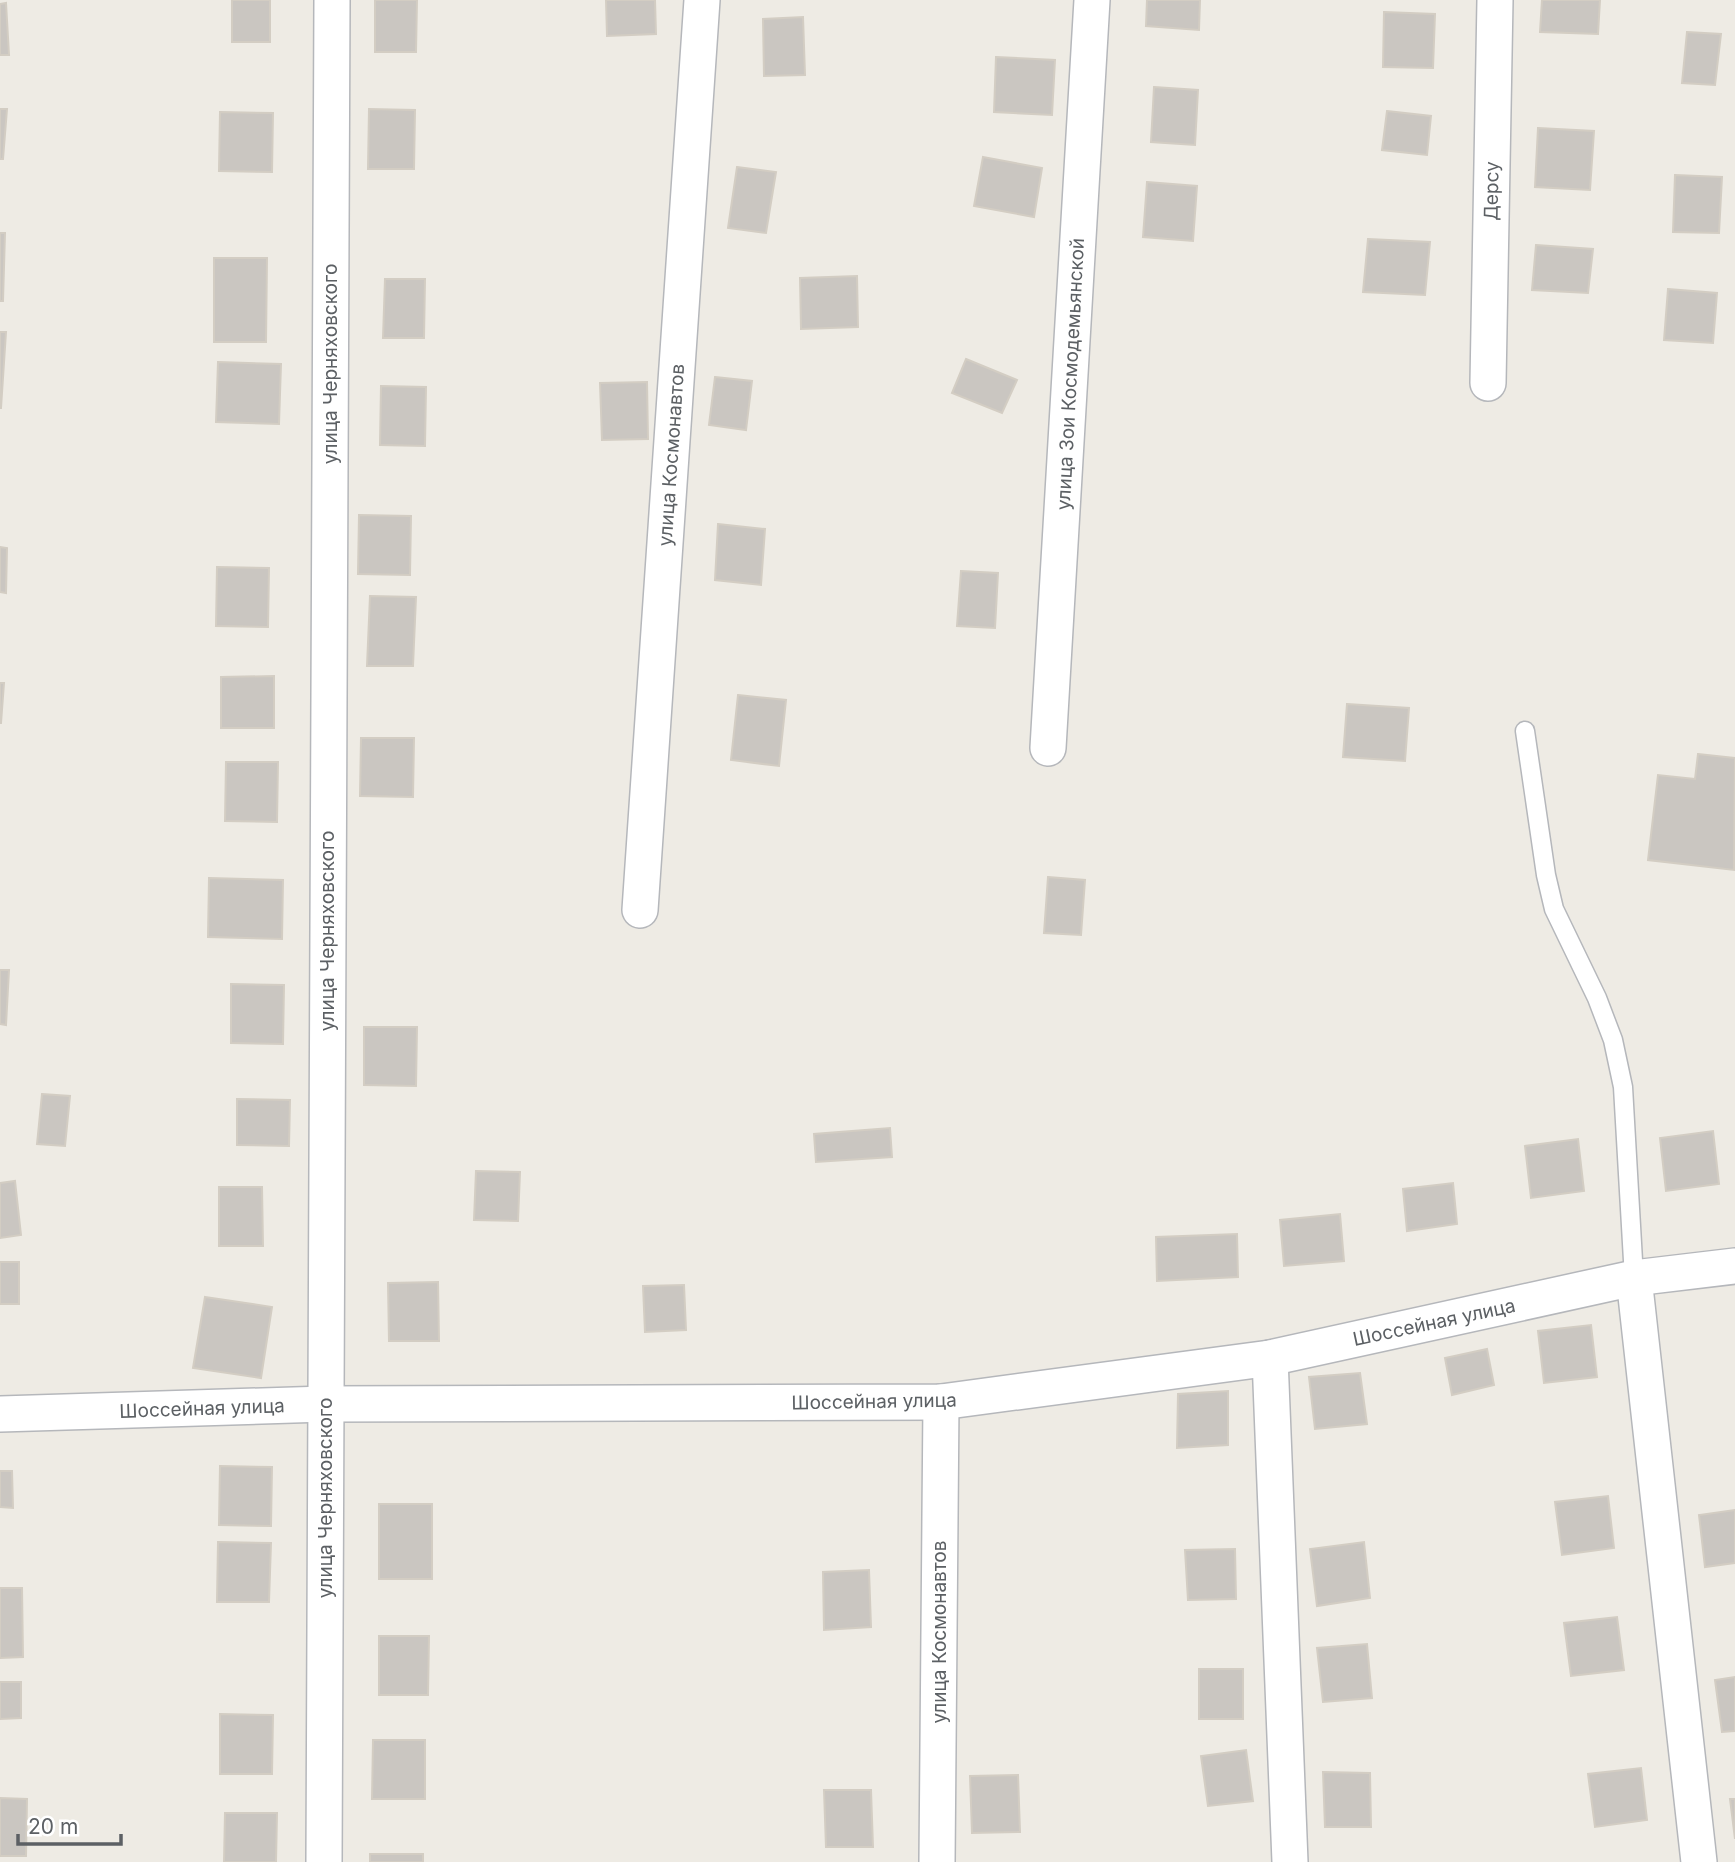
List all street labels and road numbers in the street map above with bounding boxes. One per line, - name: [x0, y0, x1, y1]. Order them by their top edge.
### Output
- street label: Дерсу: [1479, 161, 1504, 221]
- street label: улица Зои Космодемьянской: [1052, 237, 1089, 511]
- street label: улица Черняховского: [319, 264, 342, 464]
- street label: улица Космонавтов: [654, 363, 689, 547]
- street label: улица Черняховского: [316, 831, 339, 1031]
- street label: Шоссейная улица: [1351, 1294, 1517, 1351]
- street label: Шоссейная улица: [791, 1389, 957, 1414]
- street label: Шоссейная улица: [119, 1394, 285, 1423]
- street label: улица Черняховского: [314, 1398, 337, 1598]
- street label: улица Космонавтов: [928, 1541, 951, 1723]

